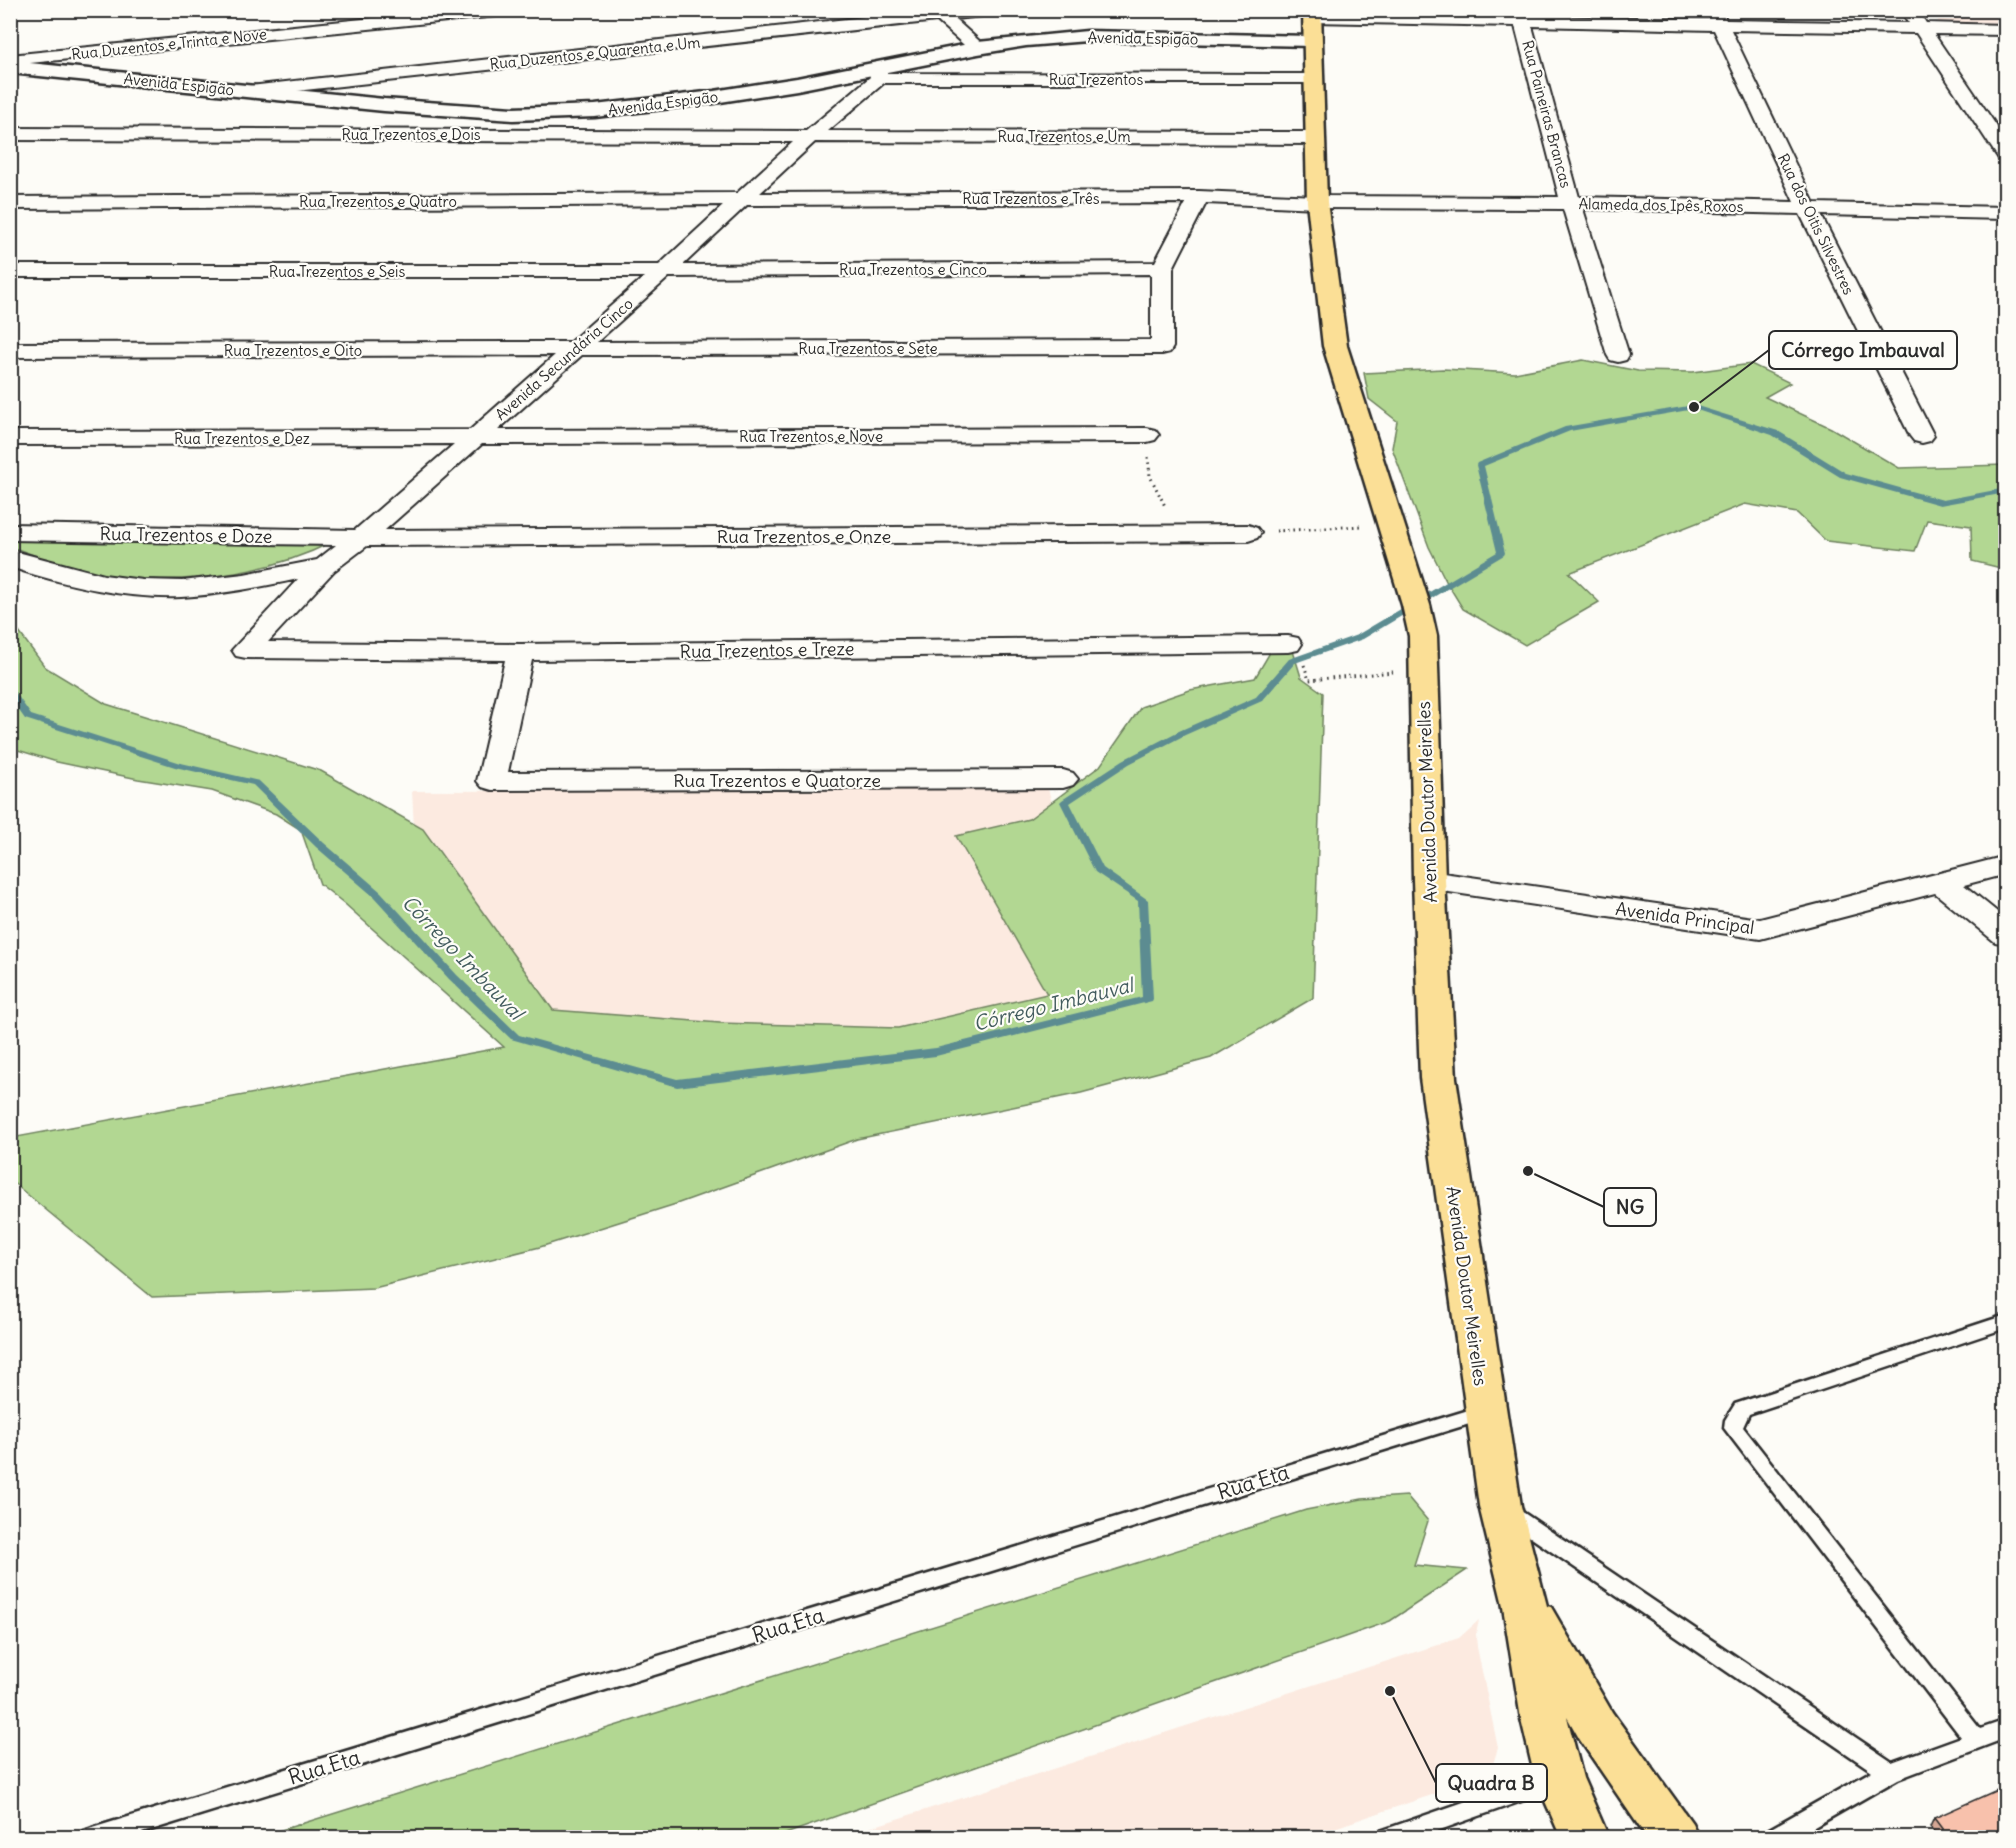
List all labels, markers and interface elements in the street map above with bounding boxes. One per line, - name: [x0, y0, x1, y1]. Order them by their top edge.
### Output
- street label: Rua Duzentos e Trinta e Nove: [70, 24, 268, 64]
- street label: Avenida Espigão: [1087, 28, 1199, 48]
- street label: Rua Duzentos e Quarenta e Um: [489, 32, 701, 74]
- street label: Rua Paineiras Brancas: [1518, 38, 1576, 190]
- street label: Avenida Espigão: [123, 69, 235, 99]
- street label: Rua Trezentos: [1049, 70, 1144, 89]
- street label: Avenida Espigão: [607, 87, 719, 119]
- street label: Rua Trezentos e Dois: [341, 125, 481, 144]
- street label: Rua Trezentos e Um: [997, 127, 1131, 146]
- street label: Rua dos Oitis Silvestres: [1774, 150, 1858, 298]
- street label: Rua Trezentos e Três: [962, 189, 1100, 208]
- street label: Rua Trezentos e Quatro: [299, 192, 457, 211]
- street label: Alameda dos Ipês Roxos: [1578, 194, 1744, 216]
- street label: Rua Trezentos e Cinco: [839, 260, 987, 279]
- street label: Rua Trezentos e Seis: [269, 262, 405, 281]
- street label: Avenida Secundária Cinco: [491, 294, 637, 424]
- callout: Córrego Imbauval: [1769, 331, 1957, 369]
- text: Córrego Imbauval: [1781, 337, 1945, 362]
- street label: Rua Trezentos e Sete: [798, 339, 938, 358]
- street label: Rua Trezentos e Oito: [224, 341, 362, 360]
- street label: Rua Trezentos e Nove: [739, 427, 883, 446]
- street label: Rua Trezentos e Dez: [174, 429, 310, 448]
- street label: Rua Trezentos e Doze: [99, 522, 273, 548]
- street label: Rua Trezentos e Onze: [717, 525, 891, 548]
- street label: Rua Trezentos e Treze: [680, 637, 854, 663]
- street label: Avenida Doutor Meirelles: [1412, 701, 1442, 903]
- street label: Rua Trezentos e Quatorze: [673, 769, 881, 792]
- water label: Córrego Imbauval: [397, 889, 531, 1026]
- street label: Avenida Principal: [1614, 897, 1756, 939]
- water label: Córrego Imbauval: [971, 971, 1138, 1036]
- street label: Avenida Doutor Meirelles: [1442, 1185, 1492, 1387]
- callout: NG: [1604, 1188, 1656, 1226]
- text: NG: [1616, 1194, 1644, 1219]
- street label: Rua Eta: [1214, 1458, 1292, 1506]
- street label: Rua Eta: [749, 1601, 827, 1649]
- street label: Rua Eta: [285, 1743, 363, 1791]
- callout: Quadra B: [1436, 1764, 1547, 1802]
- text: Quadra B: [1448, 1770, 1535, 1795]

